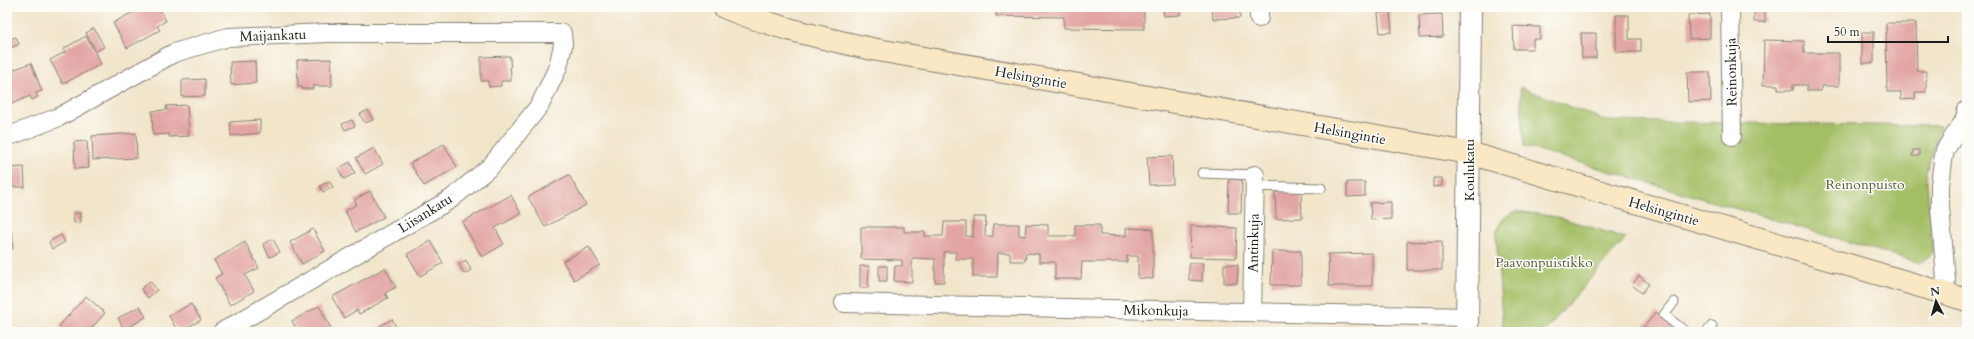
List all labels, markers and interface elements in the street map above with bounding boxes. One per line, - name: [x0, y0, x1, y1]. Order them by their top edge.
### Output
- scale bar: [1828, 18, 1948, 44]
- text: 50 m: [1834, 24, 1861, 40]
- street label: Maijankatu: [239, 25, 307, 46]
- street label: Reinonkuja: [1721, 38, 1742, 106]
- street label: Helsingintie: [993, 62, 1068, 93]
- street label: Helsingintie: [1312, 118, 1387, 149]
- street label: Koulukatu: [1460, 138, 1479, 201]
- park label: Reinonpuisto: [1825, 175, 1905, 194]
- street label: Liisankatu: [394, 189, 456, 238]
- street label: Helsingintie: [1626, 192, 1701, 231]
- street label: Antinkuja: [1243, 213, 1264, 273]
- park label: Paavonpuistikko: [1495, 253, 1593, 272]
- north arrow: [1916, 281, 1956, 321]
- text: N: [1929, 284, 1941, 300]
- street label: Mikonkuja: [1123, 300, 1189, 321]

